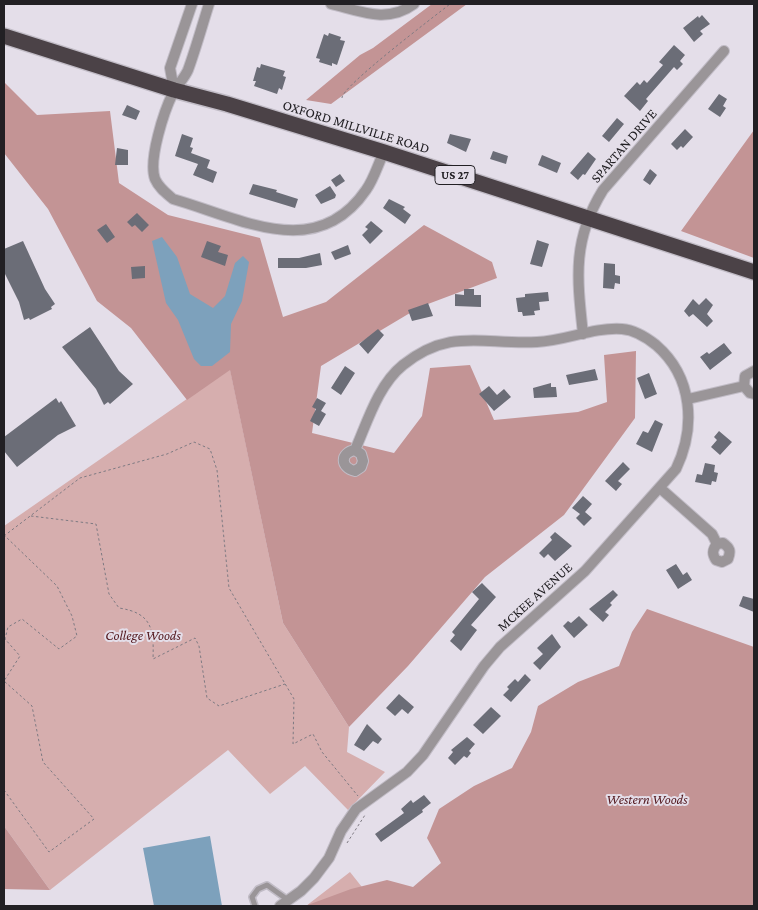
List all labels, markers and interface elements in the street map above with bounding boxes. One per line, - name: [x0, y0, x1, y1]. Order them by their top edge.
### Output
- street label: OXFORD MILLVILLE ROAD: [280, 97, 432, 157]
- street label: SPARTAN DRIVE: [587, 106, 661, 186]
- road number: US 27: [435, 166, 475, 184]
- street label: MCKEE AVENUE: [494, 559, 576, 635]
- park label: College Woods: [105, 628, 181, 644]
- park label: Western Woods: [606, 792, 688, 808]

